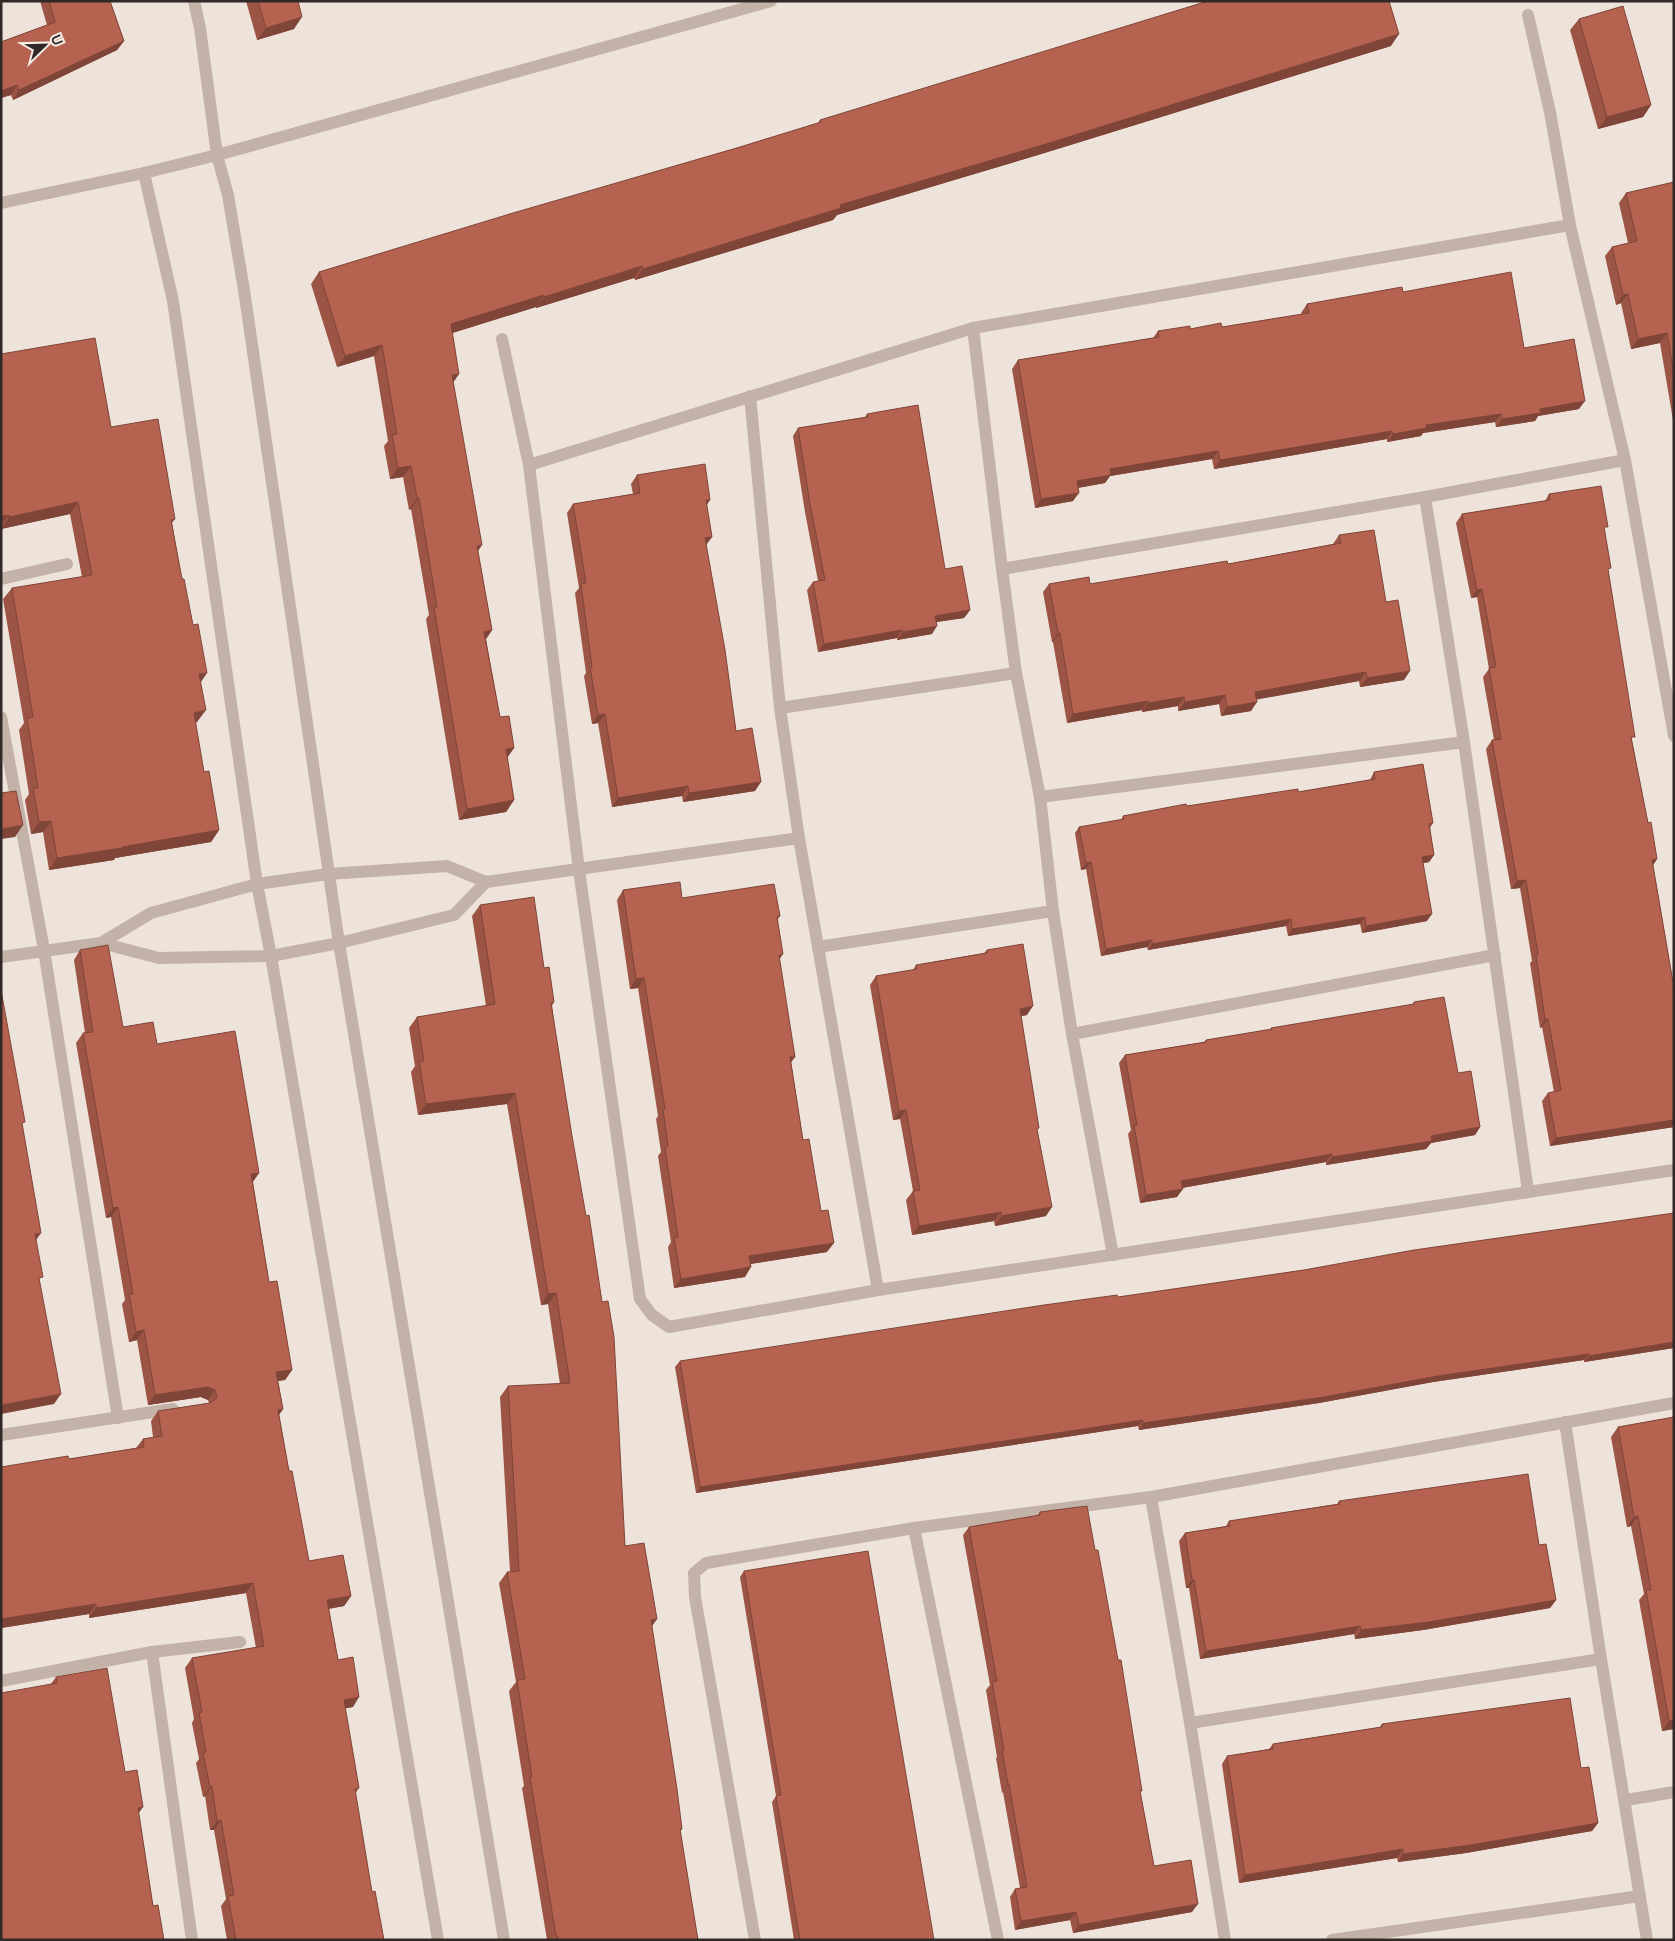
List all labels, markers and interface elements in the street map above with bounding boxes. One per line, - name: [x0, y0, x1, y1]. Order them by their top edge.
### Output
- north arrow: [20, 20, 70, 70]
- text: U: [47, 32, 67, 48]

